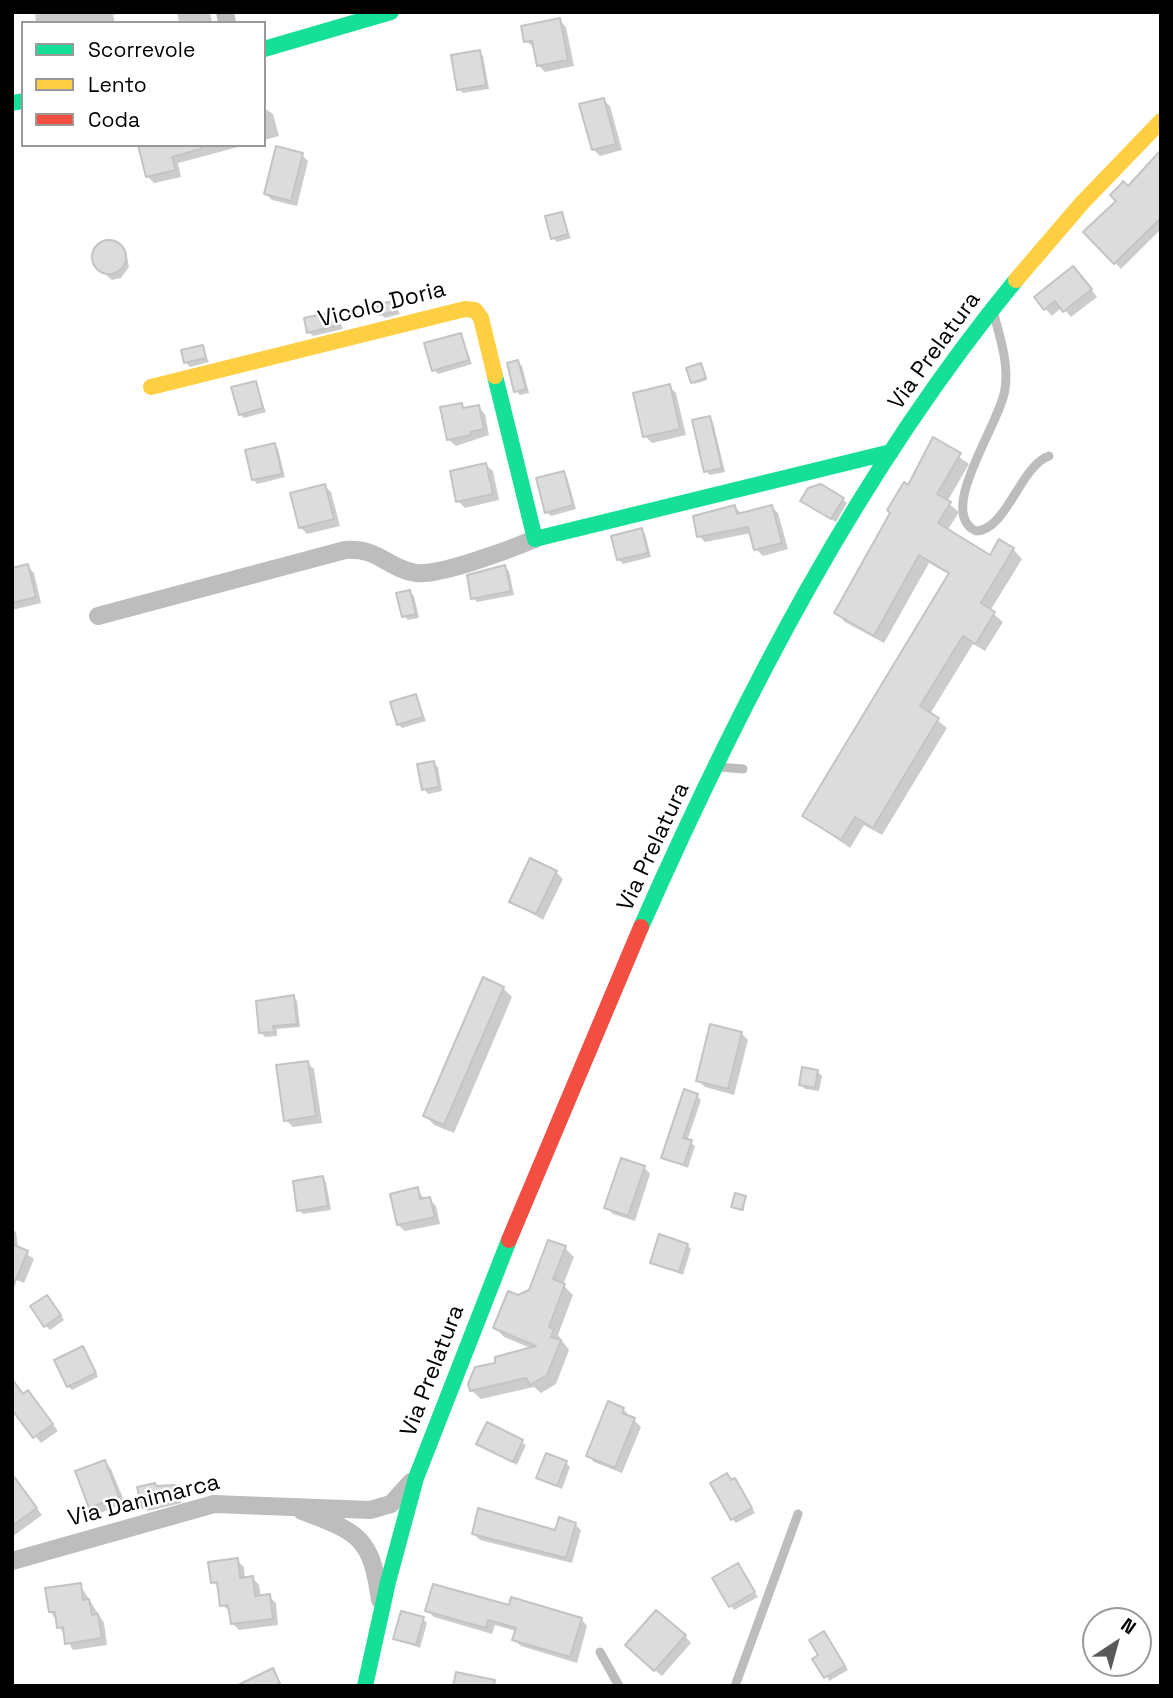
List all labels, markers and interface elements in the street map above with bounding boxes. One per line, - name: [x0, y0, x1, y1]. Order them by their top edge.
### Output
- legend: [21, 21, 266, 147]
- text: Scorrevole: [88, 36, 195, 63]
- text: Lento: [88, 71, 147, 98]
- text: Coda: [88, 106, 140, 133]
- street label: Vicolo Doria: [315, 276, 449, 334]
- street label: Via Prelatura: [883, 287, 987, 415]
- street label: Via Prelatura: [612, 778, 696, 916]
- street label: Via Prelatura: [395, 1301, 471, 1441]
- street label: Via Danimarca: [65, 1469, 223, 1533]
- north arrow: [1082, 1607, 1152, 1677]
- text: N: [1116, 1612, 1141, 1640]

